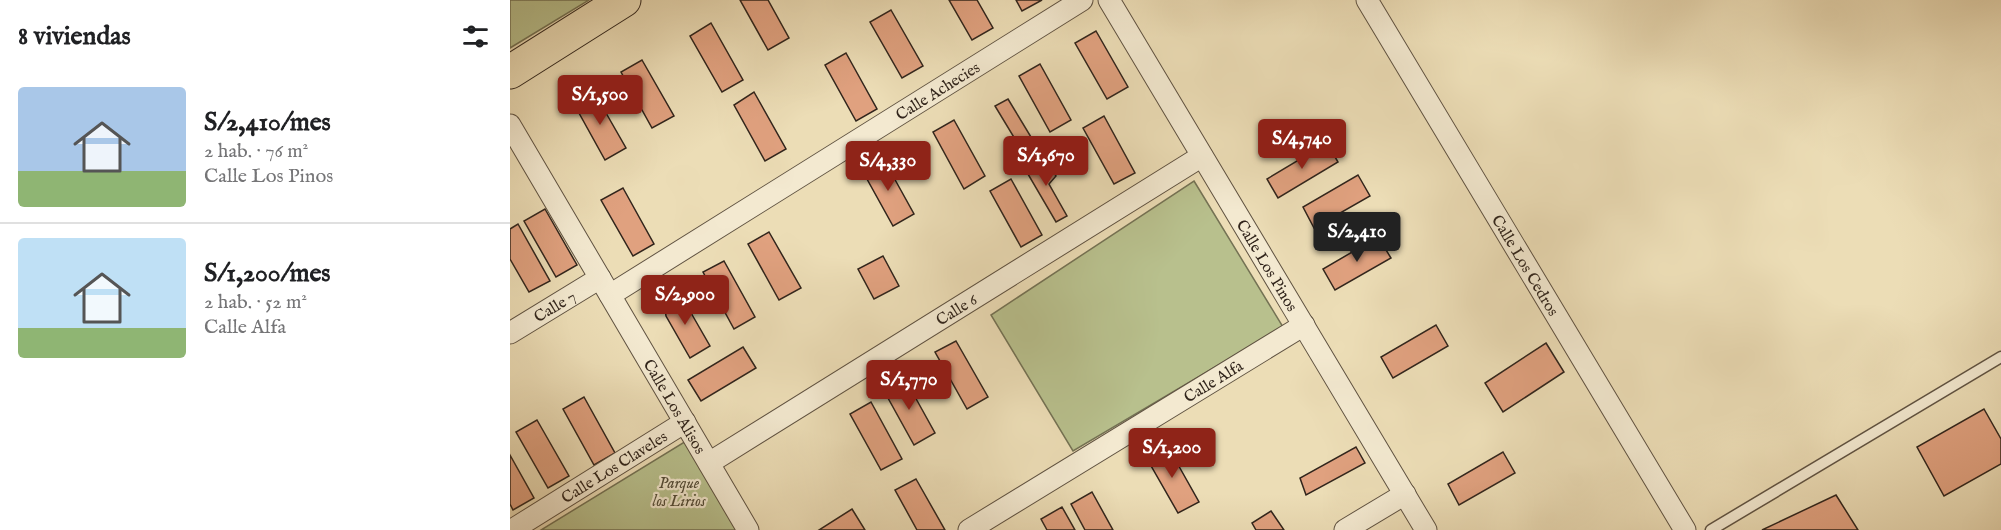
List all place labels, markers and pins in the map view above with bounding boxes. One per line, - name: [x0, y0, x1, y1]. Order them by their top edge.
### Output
- pin: S/1,500: [545, 75, 655, 126]
- pin: S/4,740: [1247, 119, 1357, 170]
- pin: S/1,670: [991, 136, 1101, 187]
- pin: S/4,330: [833, 141, 943, 192]
- pin: S/2,410: [1302, 212, 1412, 263]
- pin: S/2,900: [630, 275, 740, 326]
- pin: S/1,770: [854, 360, 964, 411]
- pin: S/1,200: [1117, 428, 1227, 479]

